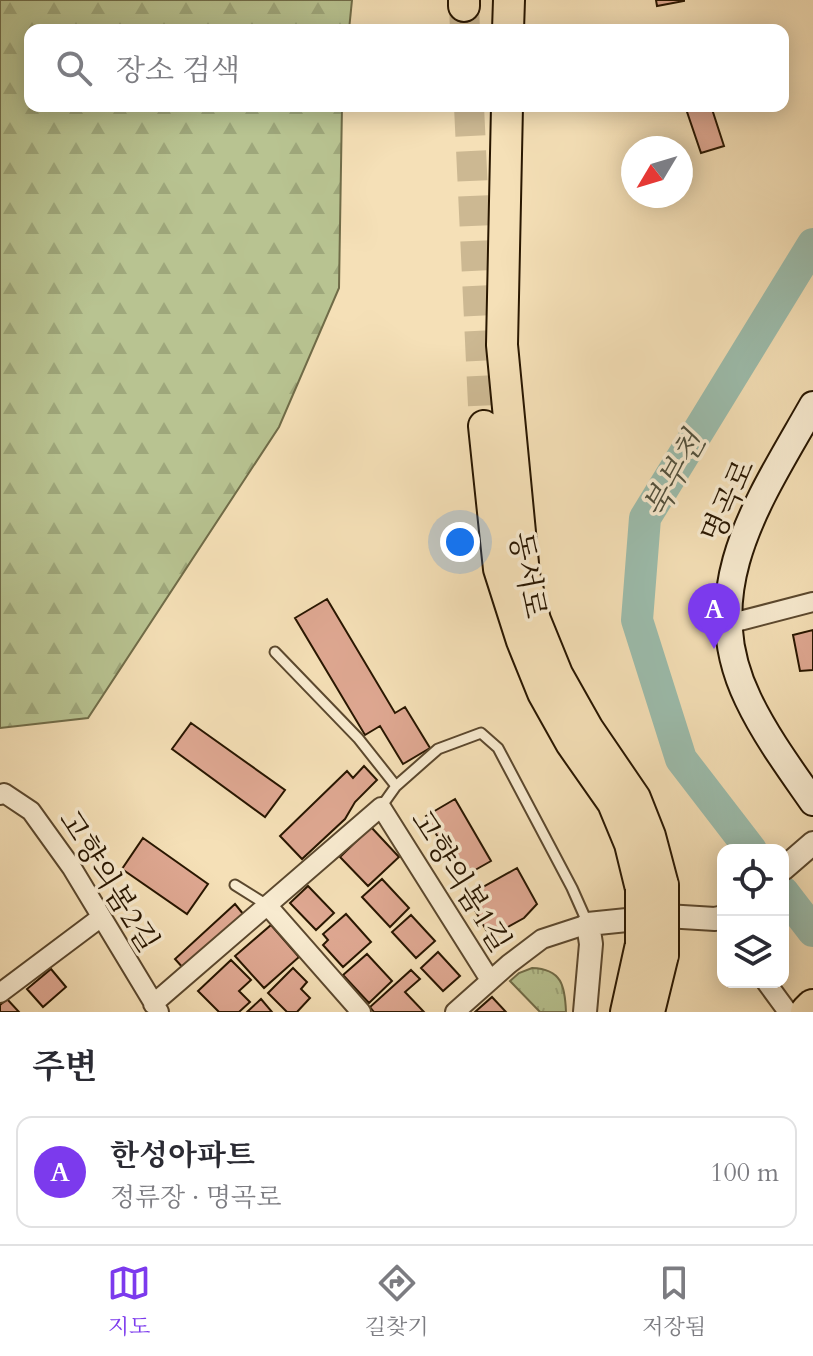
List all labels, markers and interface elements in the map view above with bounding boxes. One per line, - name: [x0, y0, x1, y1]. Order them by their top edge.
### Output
- search box: [24, 24, 789, 112]
- icon: search: [52, 46, 96, 90]
- text: 장소 검색: [116, 50, 240, 91]
- north arrow: [621, 136, 693, 208]
- water label: 북부천: [633, 422, 718, 527]
- street label: 명곡로: [692, 453, 765, 549]
- your location: [440, 522, 480, 562]
- street label: 동서로: [499, 529, 556, 622]
- pin: A: [688, 583, 740, 649]
- street label: 고향의봄2길: [49, 802, 168, 960]
- street label: 고향의봄1길: [401, 802, 520, 960]
- map controls: [717, 844, 789, 988]
- button: locate: [717, 844, 789, 916]
- button: layers: [717, 916, 789, 988]
- text: 주변: [32, 1044, 98, 1090]
- text: 한성아파트: [110, 1135, 255, 1176]
- text: A: [50, 1155, 70, 1190]
- text: 100 m: [710, 1155, 779, 1190]
- text: 정류장 · 명곡로: [110, 1180, 281, 1215]
- tab: 지도: [107, 1261, 151, 1342]
- tab: 길찾기: [365, 1261, 428, 1342]
- tab: 저장됨: [642, 1261, 706, 1342]

